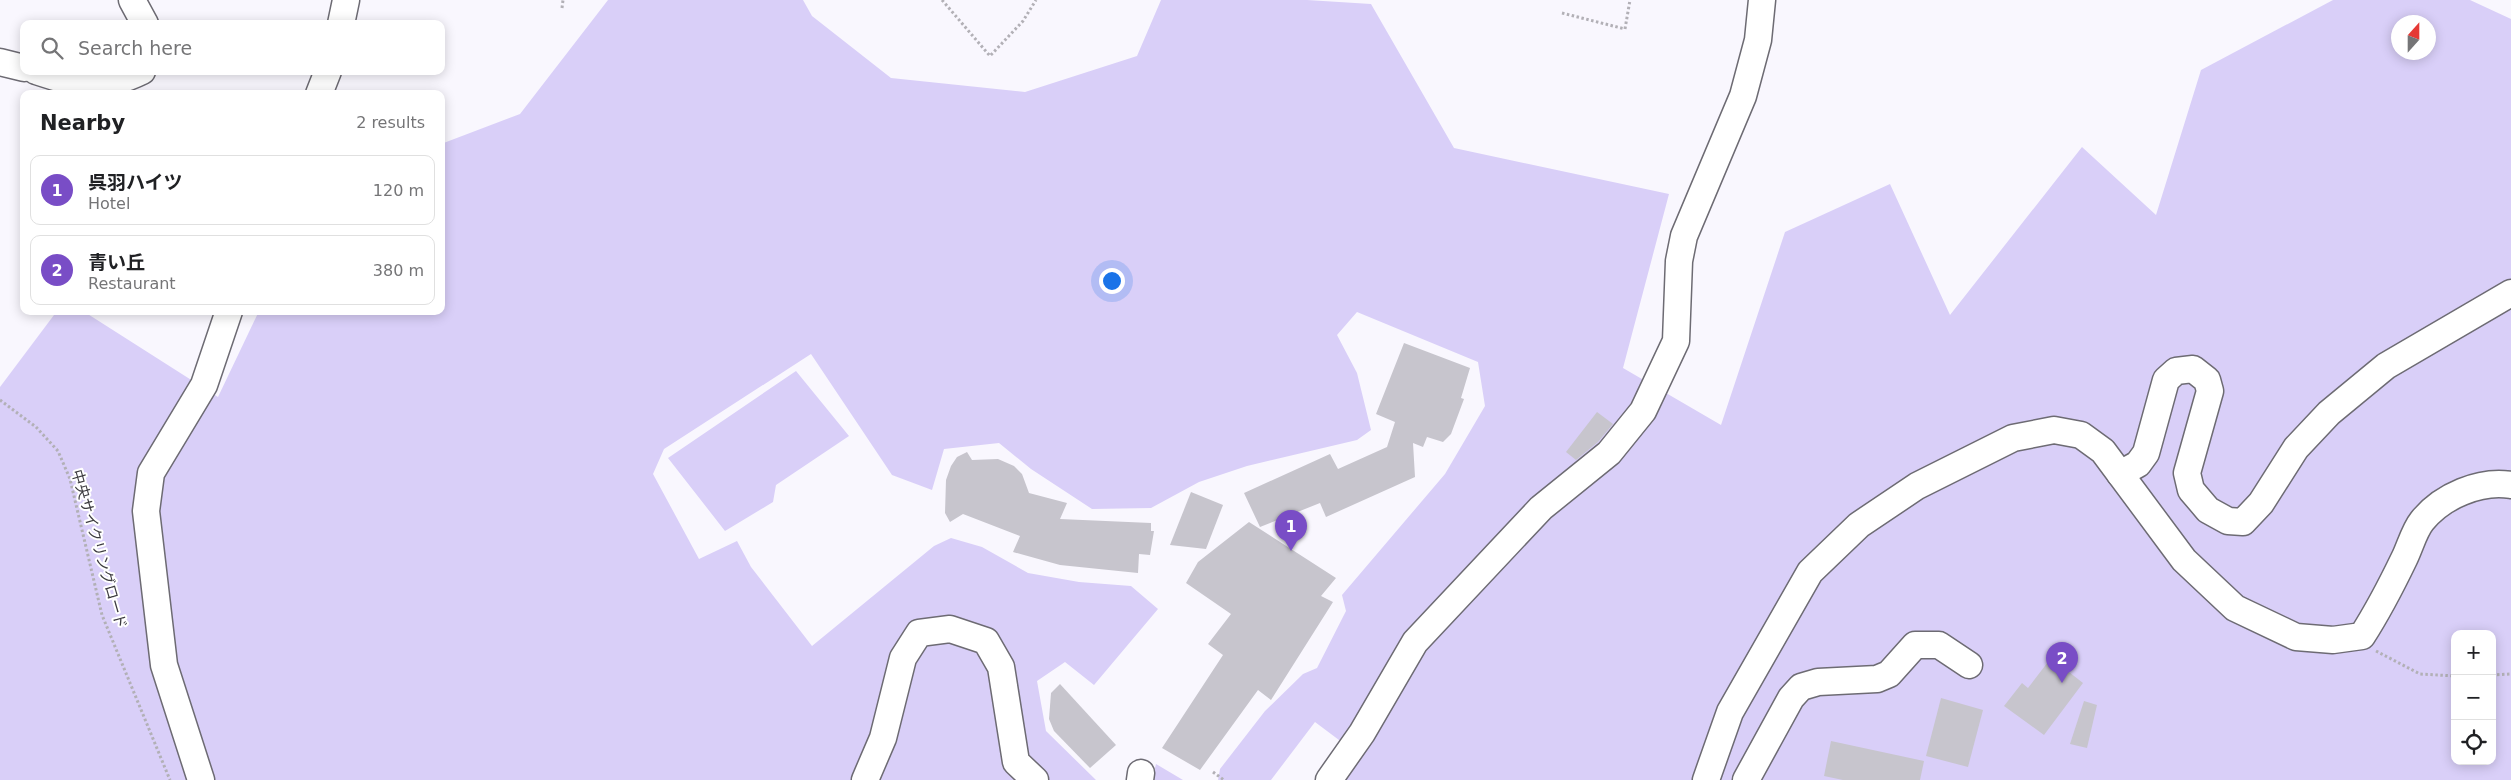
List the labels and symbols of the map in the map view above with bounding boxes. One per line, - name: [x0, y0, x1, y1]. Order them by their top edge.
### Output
- north arrow: [2391, 15, 2436, 60]
- your location: [1099, 268, 1125, 294]
- street label: 中央サイクリングロード: [68, 467, 130, 631]
- pin: 1: [1275, 510, 1307, 551]
- pin: 2: [2046, 642, 2078, 683]

